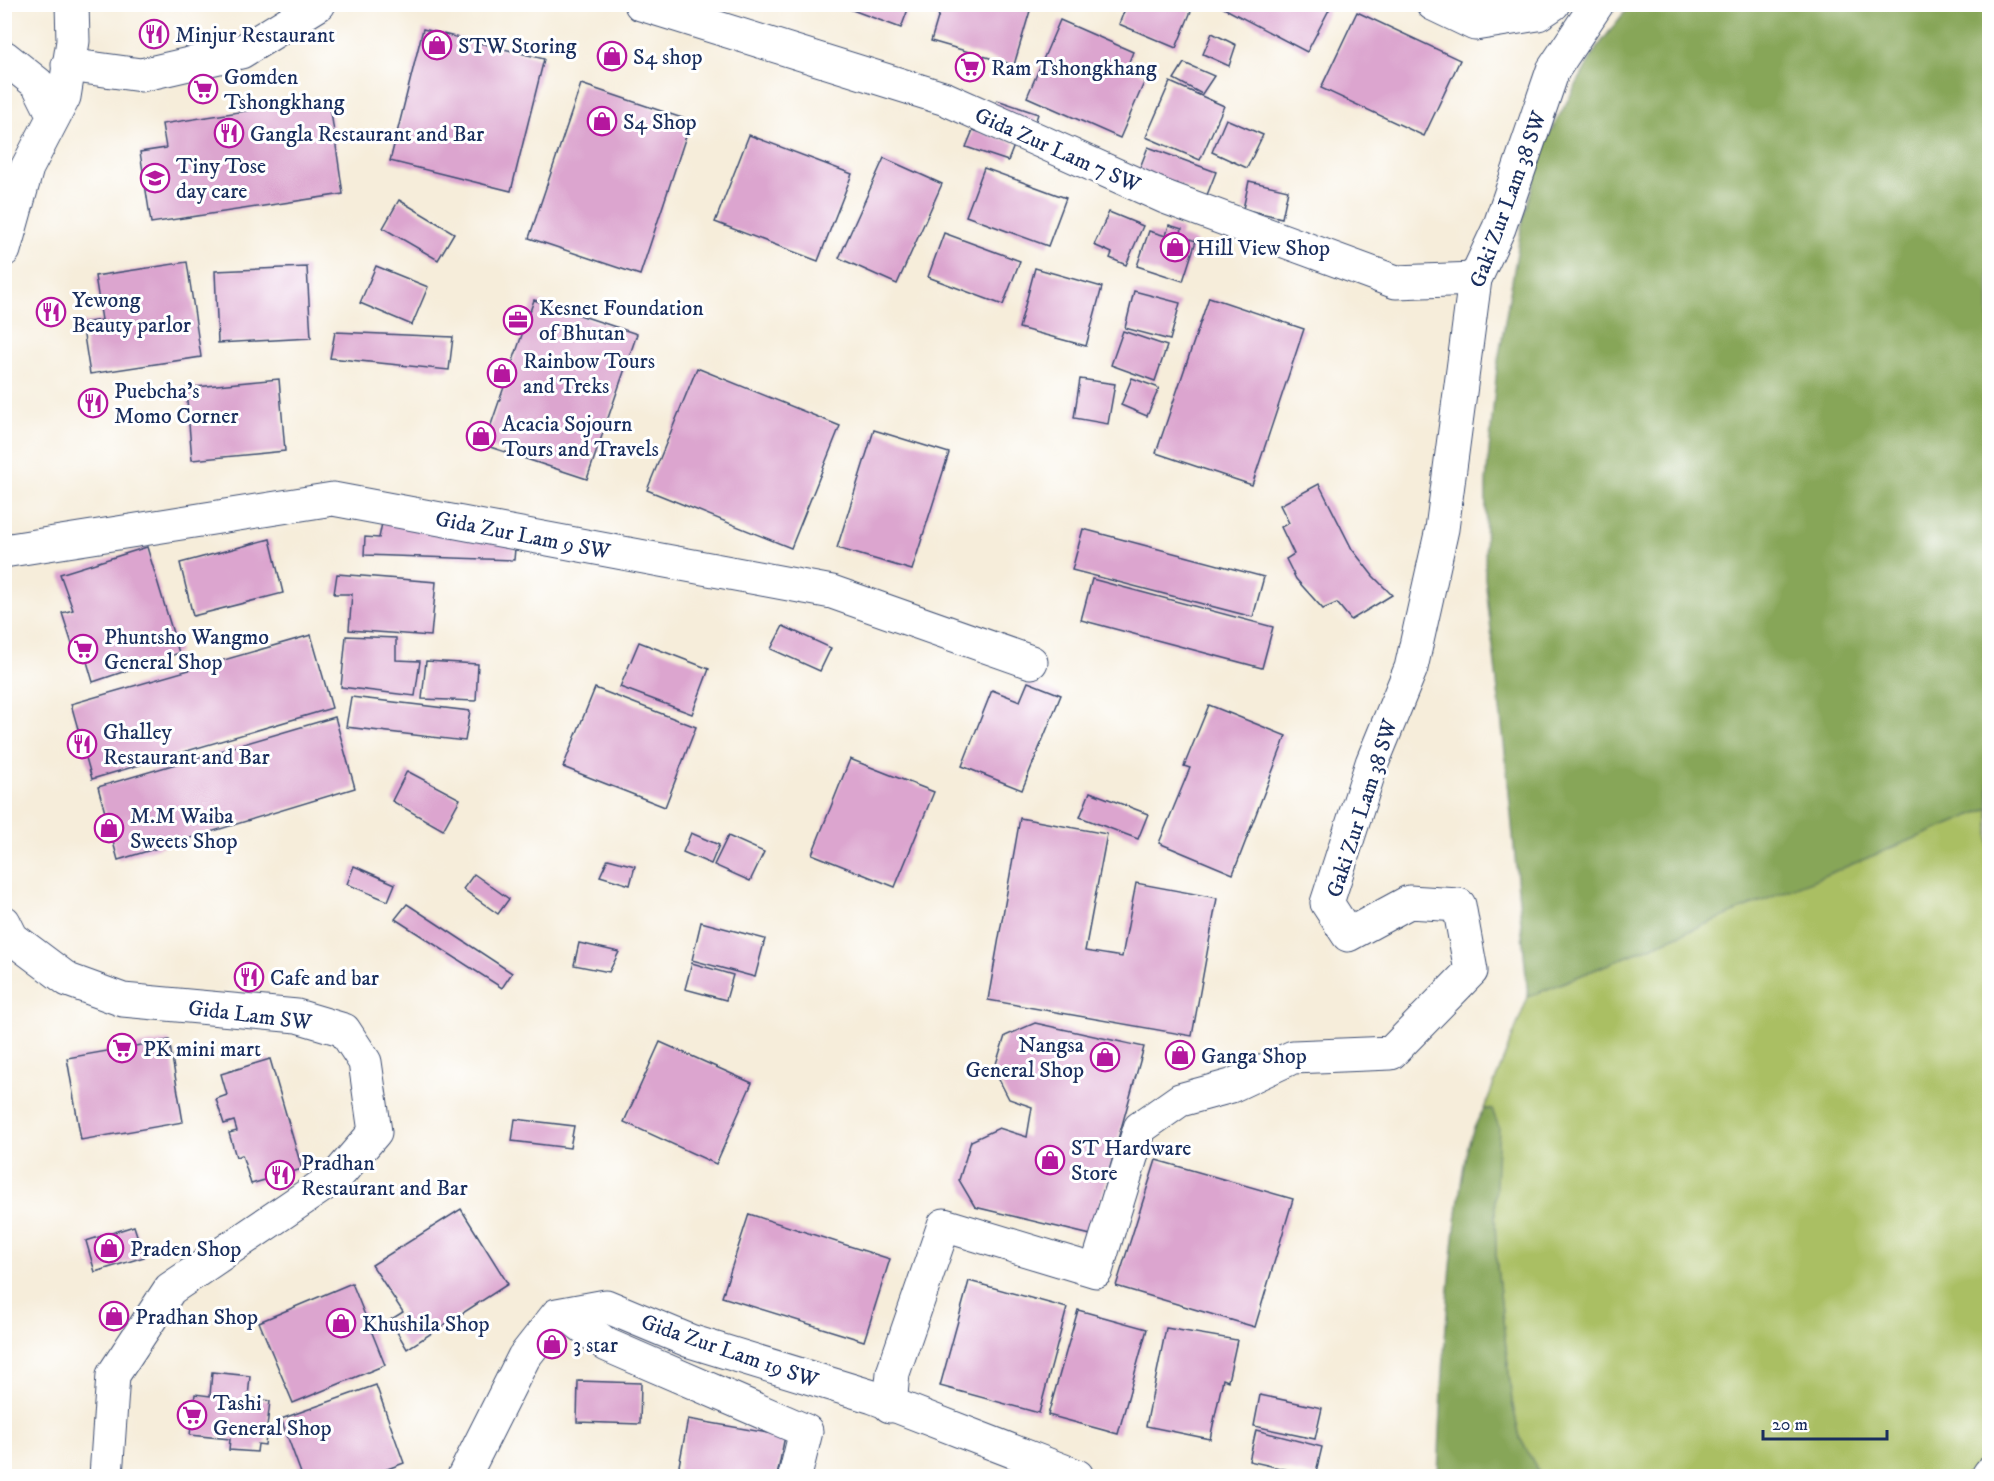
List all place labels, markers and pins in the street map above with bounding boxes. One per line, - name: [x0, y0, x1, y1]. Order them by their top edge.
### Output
- restaurant icon: Minjur Restaurant: [138, 18, 170, 50]
- place label: Minjur Restaurant: [175, 22, 335, 49]
- shop icon: STW Storing: [421, 29, 453, 61]
- place label: STW Storing: [458, 33, 577, 60]
- shop icon: S4 shop: [596, 40, 628, 72]
- place label: S4 shop: [633, 44, 702, 71]
- supermarket icon: Ram Tshongkhang: [954, 51, 986, 83]
- place label: Ram Tshongkhang: [991, 55, 1157, 82]
- place label: Gomden Tshongkhang: [224, 64, 345, 116]
- supermarket icon: Gomden Tshongkhang: [187, 73, 219, 105]
- shop icon: S4 Shop: [586, 105, 618, 137]
- place label: S4 Shop: [623, 109, 697, 136]
- restaurant icon: Gangla Restaurant and Bar: [213, 117, 245, 149]
- place label: Gangla Restaurant and Bar: [250, 121, 485, 148]
- place label: Tiny Tose day care: [176, 153, 266, 205]
- school or university icon: Tiny Tose day care: [139, 162, 171, 194]
- shop icon: Hill View Shop: [1159, 231, 1191, 263]
- place label: Hill View Shop: [1196, 235, 1330, 262]
- place label: Yewong Beauty parlor: [72, 287, 192, 339]
- place label: Kesnet Foundation of Bhutan: [539, 295, 704, 347]
- restaurant icon: Yewong Beauty parlor: [35, 296, 67, 328]
- office icon: Kesnet Foundation of Bhutan: [502, 304, 534, 336]
- place label: Rainbow Tours and Treks: [523, 348, 655, 400]
- shop icon: Rainbow Tours and Treks: [486, 357, 518, 389]
- place label: Puebcha’s Momo Corner: [114, 378, 239, 430]
- restaurant icon: Puebcha’s Momo Corner: [77, 387, 109, 419]
- place label: Acacia Sojourn Tours and Travels: [502, 411, 659, 463]
- shop icon: Acacia Sojourn Tours and Travels: [465, 420, 497, 452]
- place label: Phuntsho Wangmo General Shop: [104, 624, 269, 676]
- supermarket icon: Phuntsho Wangmo General Shop: [67, 633, 99, 665]
- place label: Ghalley Restaurant and Bar: [103, 719, 270, 771]
- restaurant icon: Ghalley Restaurant and Bar: [66, 728, 98, 760]
- place label: M.M Waiba Sweets Shop: [130, 803, 237, 855]
- shop icon: M.M Waiba Sweets Shop: [93, 812, 125, 844]
- restaurant icon: Cafe and bar: [233, 961, 265, 993]
- place label: Cafe and bar: [270, 965, 380, 992]
- supermarket icon: PK mini mart: [106, 1032, 138, 1064]
- place label: Nangsa General Shop: [965, 1032, 1085, 1084]
- place label: PK mini mart: [143, 1036, 261, 1063]
- shop icon: Ganga Shop: [1164, 1039, 1196, 1071]
- shop icon: Nangsa General Shop: [1089, 1041, 1121, 1073]
- place label: Ganga Shop: [1201, 1043, 1307, 1070]
- place label: ST Hardware Store: [1071, 1135, 1191, 1187]
- shop icon: ST Hardware Store: [1034, 1144, 1066, 1176]
- place label: Pradhan Restaurant and Bar: [301, 1150, 468, 1202]
- restaurant icon: Pradhan Restaurant and Bar: [264, 1159, 296, 1191]
- shop icon: Praden Shop: [93, 1232, 125, 1264]
- place label: Praden Shop: [130, 1236, 241, 1263]
- shop icon: Pradhan Shop: [98, 1300, 130, 1332]
- place label: Pradhan Shop: [135, 1304, 258, 1331]
- shop icon: Khushila Shop: [325, 1307, 357, 1339]
- place label: Khushila Shop: [362, 1311, 489, 1338]
- shop icon: 3 star: [536, 1328, 568, 1360]
- place label: 3 star: [573, 1332, 619, 1359]
- place label: Tashi General Shop: [213, 1390, 332, 1442]
- supermarket icon: Tashi General Shop: [176, 1399, 208, 1431]

